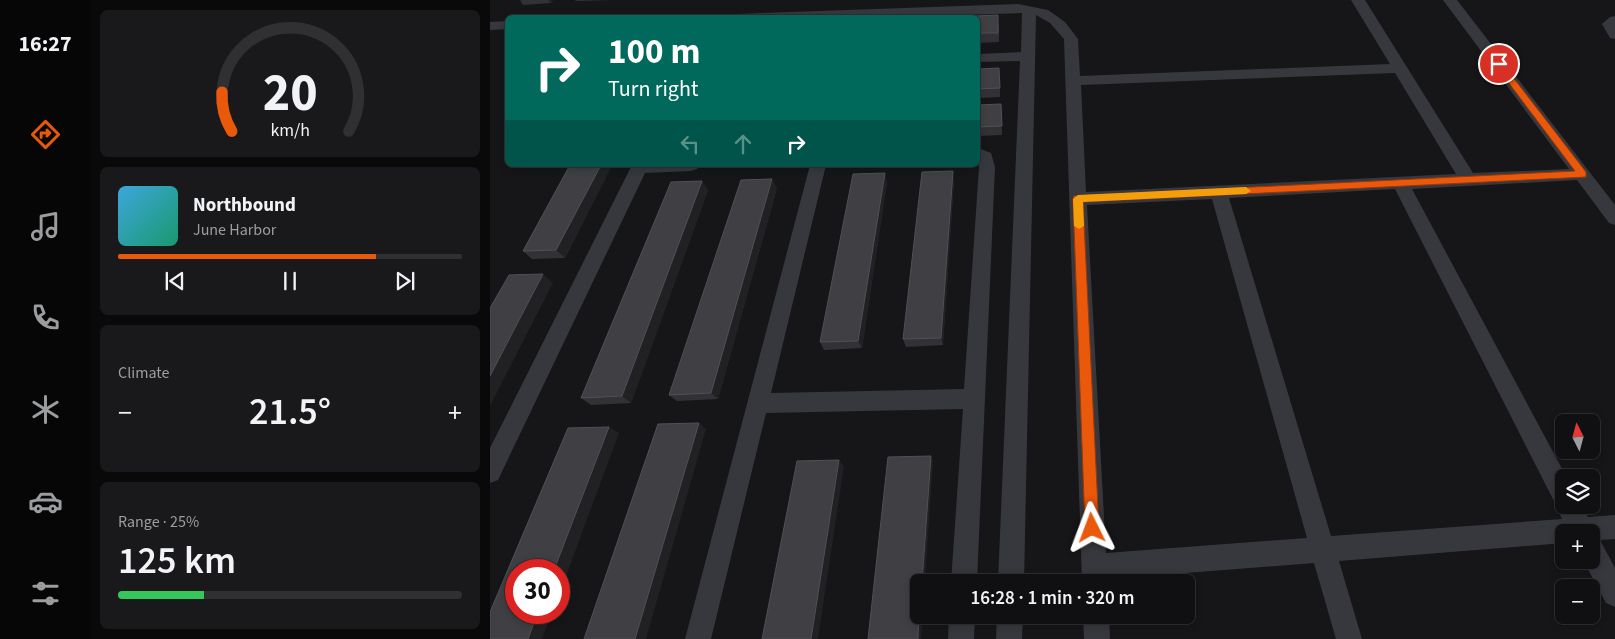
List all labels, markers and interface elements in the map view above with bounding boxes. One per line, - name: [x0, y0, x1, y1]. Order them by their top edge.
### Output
- text: 100 m: [608, 27, 700, 77]
- text: 16:27: [18, 28, 72, 60]
- icon: right: [525, 35, 590, 100]
- pin: [1478, 43, 1520, 85]
- icon: arrive: [1485, 50, 1513, 78]
- text: 20: [263, 57, 317, 131]
- text: Turn right: [608, 73, 698, 105]
- icon: directions: [28, 117, 63, 152]
- text: km/h: [270, 118, 310, 143]
- icon: left: [676, 130, 704, 158]
- icon: ahead: [729, 130, 757, 158]
- icon: right: [782, 130, 810, 158]
- text: Northbound: [193, 192, 296, 219]
- icon: music: [28, 209, 63, 244]
- text: June Harbor: [193, 219, 276, 241]
- icon: previous: [161, 267, 189, 295]
- icon: pause: [276, 267, 304, 295]
- icon: next: [391, 267, 419, 295]
- icon: phone: [28, 300, 63, 335]
- text: Climate: [118, 362, 169, 384]
- text: 21.5°: [249, 385, 331, 439]
- icon: climate: [28, 392, 63, 427]
- text: −: [118, 393, 132, 433]
- text: +: [448, 393, 462, 433]
- north arrow: [1555, 414, 1600, 459]
- map controls: [1555, 414, 1600, 624]
- button: layers: [1555, 469, 1600, 514]
- icon: car: [28, 484, 63, 519]
- position arrow: [1065, 501, 1117, 553]
- text: Range · 25%: [118, 511, 199, 533]
- button: +: [1555, 524, 1600, 569]
- text: 125 km: [118, 534, 236, 588]
- speed limit sign: 30: [505, 559, 570, 624]
- icon: filters: [28, 576, 63, 611]
- button: −: [1555, 579, 1600, 624]
- text: 16:28 · 1 min · 320 m: [970, 585, 1135, 612]

